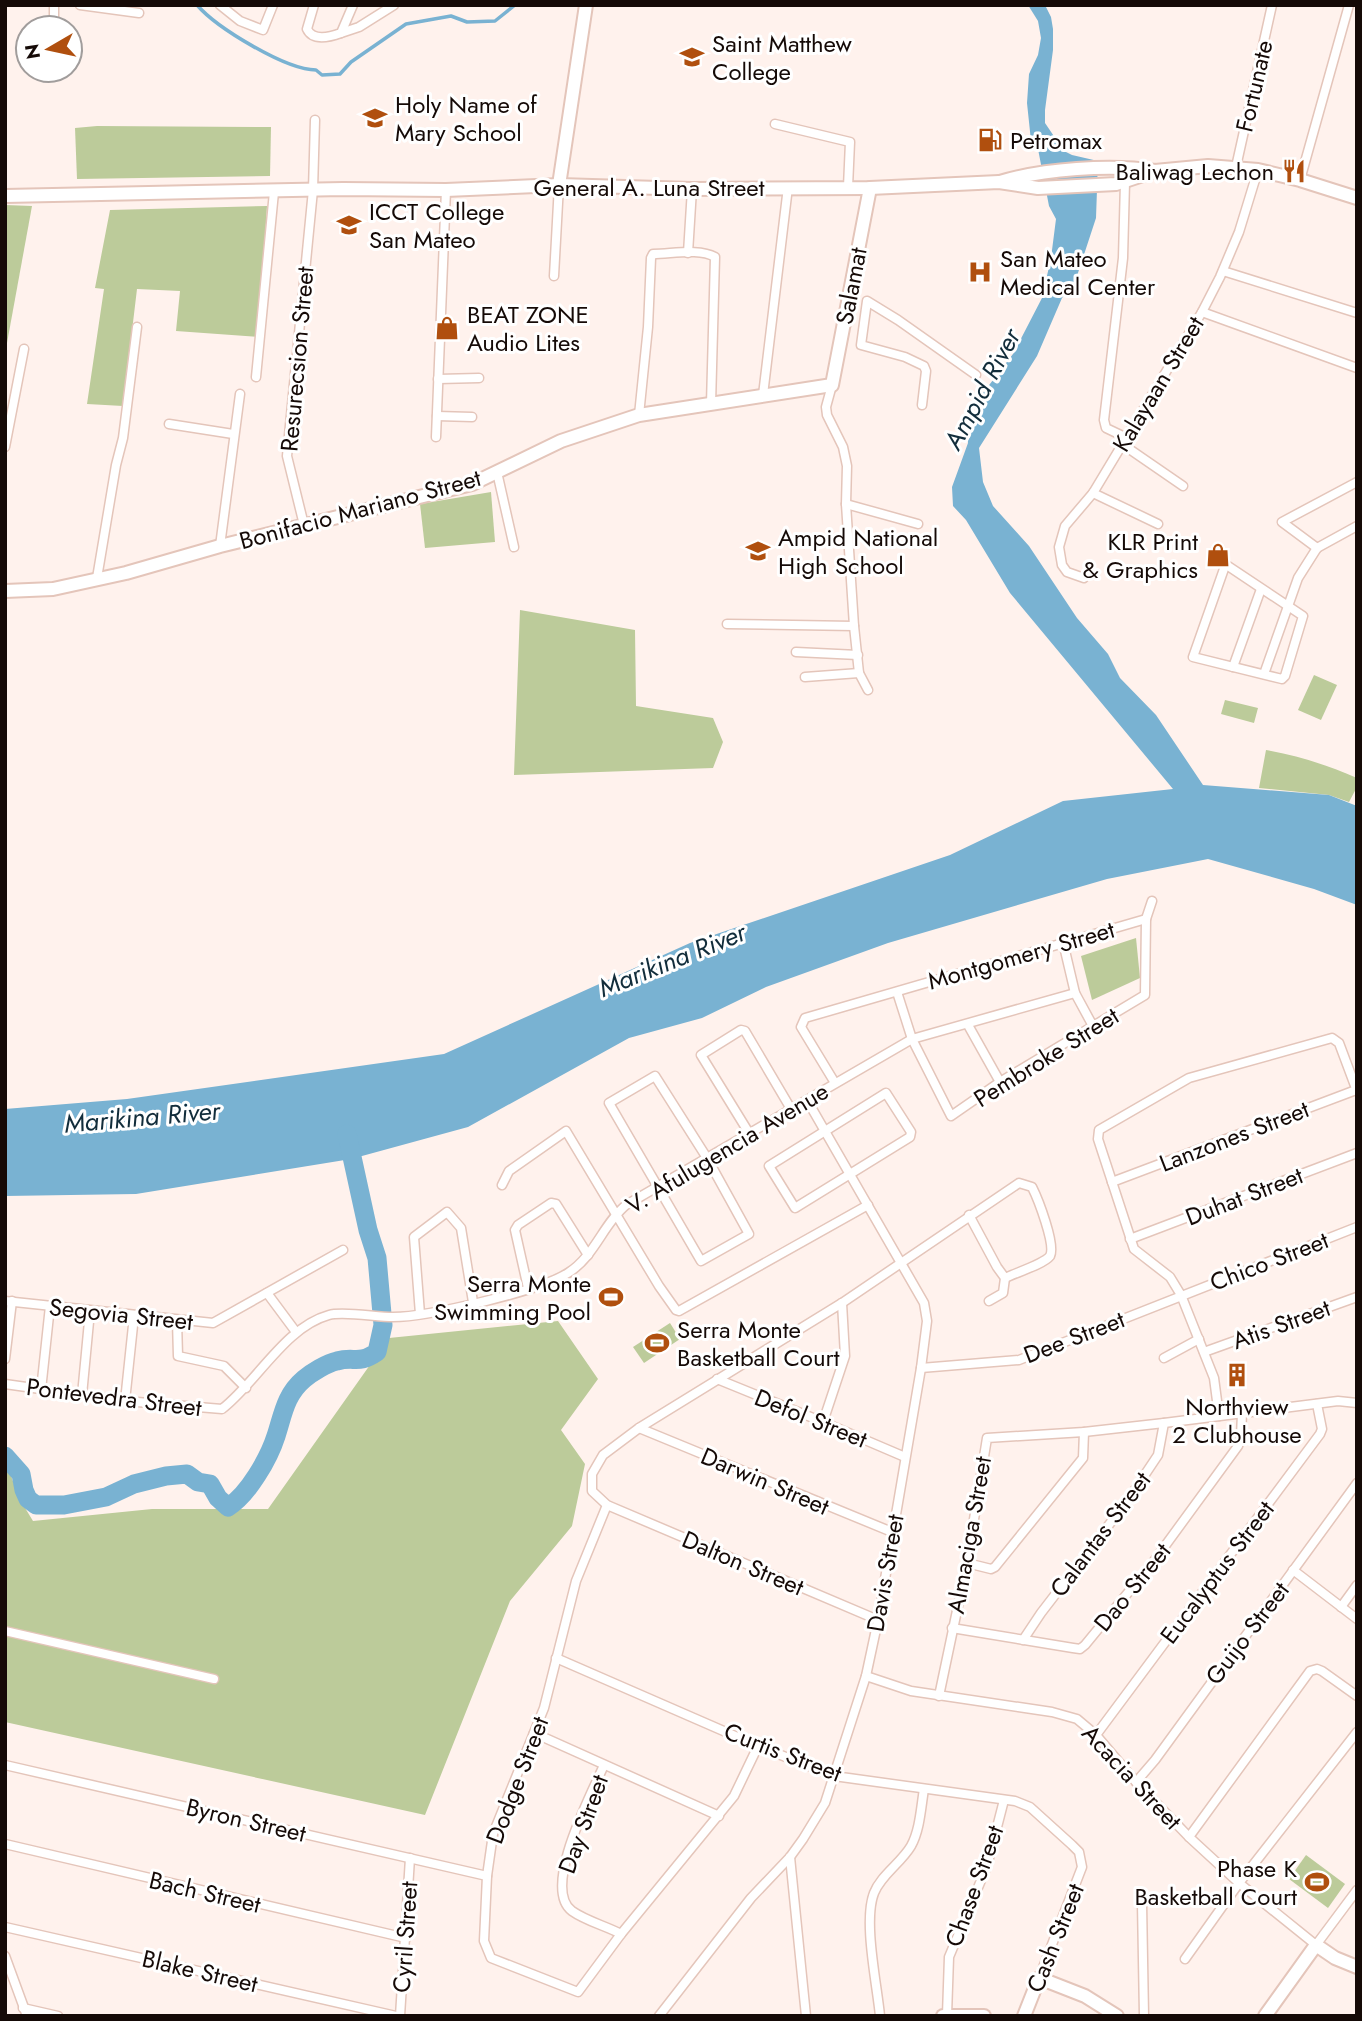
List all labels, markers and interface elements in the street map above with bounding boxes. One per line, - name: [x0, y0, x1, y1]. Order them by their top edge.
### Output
- north arrow: [14, 14, 84, 84]
- place label: Saint Matthew College: [712, 26, 853, 89]
- street label: Fortunate: [1226, 37, 1282, 135]
- text: N: [18, 42, 47, 61]
- school or university icon: Saint Matthew College: [678, 43, 706, 71]
- place label: Holy Name of Mary School: [395, 87, 538, 150]
- school or university icon: Holy Name of Mary School: [361, 104, 389, 132]
- place label: Petromax: [1010, 123, 1103, 158]
- fuel station icon: Petromax: [976, 126, 1004, 154]
- place label: Baliwag Lechon: [1116, 154, 1274, 189]
- restaurant icon: Baliwag Lechon: [1280, 157, 1308, 185]
- street label: General A. Luna Street: [534, 170, 765, 205]
- place label: ICCT College San Mateo: [369, 194, 504, 257]
- school or university icon: ICCT College San Mateo: [335, 211, 363, 239]
- place label: San Mateo Medical Center: [1000, 241, 1156, 304]
- street label: Salamat: [826, 244, 876, 328]
- hospital icon: San Mateo Medical Center: [966, 258, 994, 286]
- street label: Resurecsion Street: [271, 265, 323, 453]
- place label: BEAT ZONE Audio Lites: [467, 297, 589, 360]
- street label: Kalayaan Street: [1104, 309, 1212, 458]
- shop icon: BEAT ZONE Audio Lites: [433, 314, 461, 342]
- water label: Ampid River: [934, 320, 1031, 457]
- street label: Bonifacio Mariano Street: [235, 460, 485, 558]
- place label: Ampid National High School: [778, 520, 938, 583]
- place label: KLR Print & Graphics: [1083, 524, 1198, 587]
- school or university icon: Ampid National High School: [744, 537, 772, 565]
- shop icon: KLR Print & Graphics: [1204, 541, 1232, 569]
- street label: Montgomery Street: [924, 912, 1119, 998]
- water label: Marikina River: [592, 913, 753, 1007]
- street label: Pembroke Street: [967, 998, 1126, 1116]
- street label: V. Afulugencia Avenue: [619, 1073, 835, 1223]
- water label: Marikina River: [63, 1091, 223, 1143]
- street label: Lanzones Street: [1154, 1091, 1314, 1181]
- street label: Duhat Street: [1180, 1157, 1308, 1234]
- street label: Chico Street: [1205, 1222, 1334, 1300]
- place label: Serra Monte Swimming Pool: [434, 1266, 591, 1329]
- sports icon: Serra Monte Swimming Pool: [597, 1283, 625, 1311]
- street label: Segovia Street: [47, 1289, 195, 1339]
- street label: Atis Street: [1227, 1290, 1335, 1358]
- street label: Dee Street: [1018, 1302, 1130, 1372]
- place label: Serra Monte Basketball Court: [677, 1312, 840, 1375]
- sports icon: Serra Monte Basketball Court: [643, 1329, 671, 1357]
- building icon: Northview 2 Clubhouse: [1223, 1361, 1251, 1389]
- street label: Pontevedra Street: [24, 1369, 204, 1425]
- street label: Defol Street: [749, 1380, 873, 1457]
- place label: Northview 2 Clubhouse: [1172, 1389, 1302, 1452]
- street label: Darwin Street: [695, 1438, 835, 1524]
- street label: Almaciga Street: [938, 1453, 1000, 1616]
- street label: Calantas Street: [1041, 1464, 1159, 1604]
- street label: Eucalyptus Street: [1152, 1493, 1283, 1651]
- street label: Davis Street: [857, 1511, 913, 1634]
- street label: Dalton Street: [677, 1522, 810, 1604]
- street label: Dao Street: [1085, 1535, 1179, 1639]
- street label: Guijo Street: [1197, 1574, 1298, 1692]
- street label: Dodge Street: [477, 1711, 557, 1849]
- street label: Curtis Street: [719, 1714, 847, 1791]
- street label: Acacia Street: [1074, 1717, 1190, 1838]
- street label: Day Street: [549, 1770, 617, 1878]
- street label: Byron Street: [183, 1789, 310, 1851]
- street label: Chase Street: [936, 1820, 1012, 1952]
- place label: Phase K Basketball Court: [1134, 1851, 1297, 1914]
- street label: Bach Street: [146, 1862, 264, 1922]
- sports icon: Phase K Basketball Court: [1303, 1868, 1331, 1896]
- street label: Cash Street: [1017, 1878, 1093, 1998]
- street label: Cyril Street: [384, 1880, 426, 1994]
- street label: Blake Street: [139, 1941, 261, 2001]

